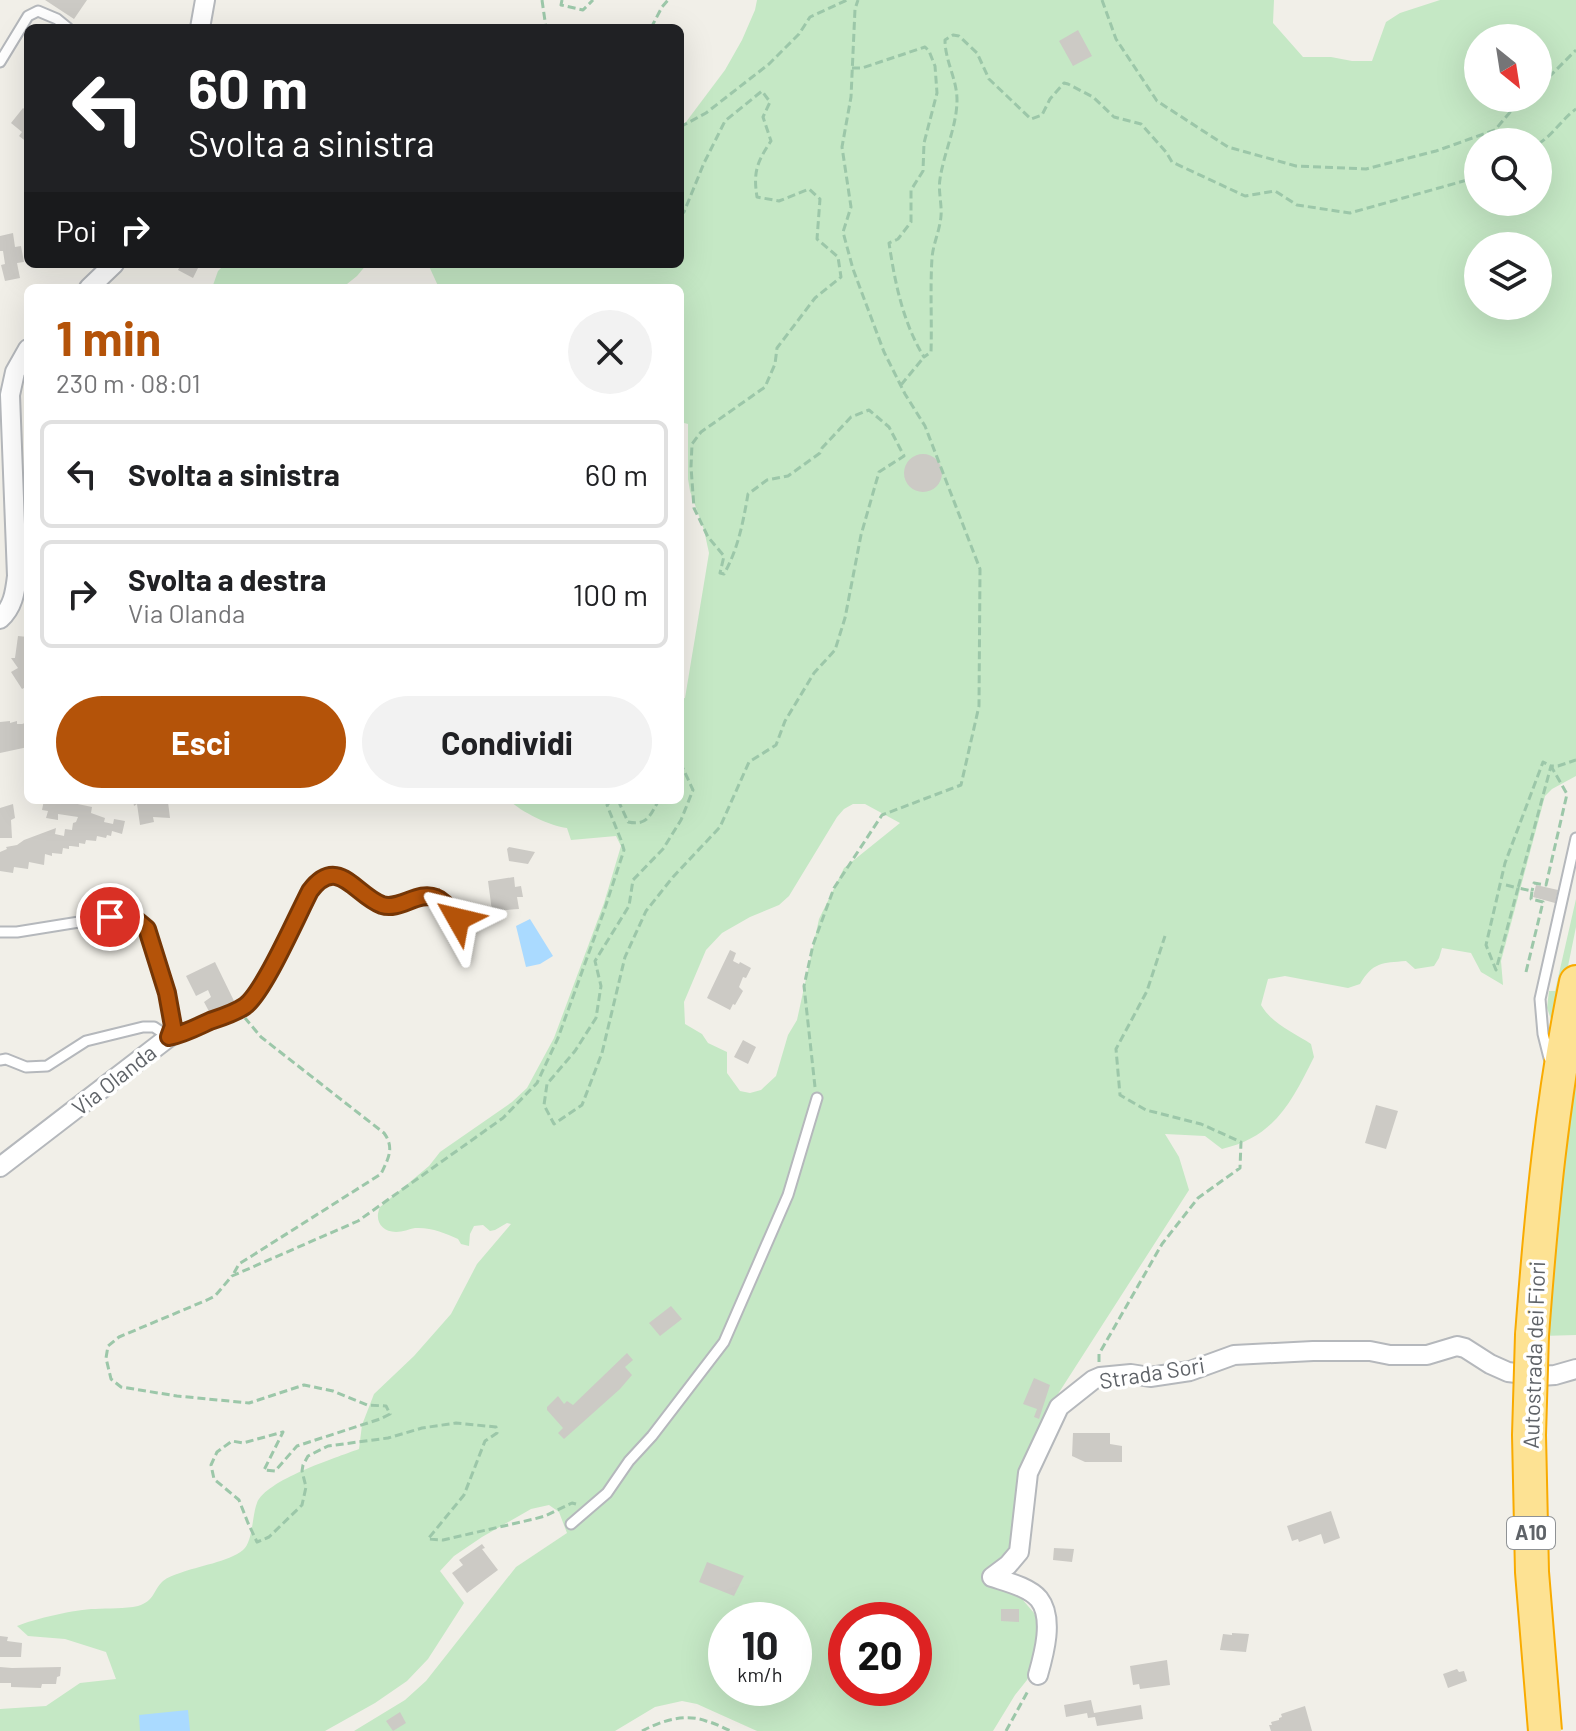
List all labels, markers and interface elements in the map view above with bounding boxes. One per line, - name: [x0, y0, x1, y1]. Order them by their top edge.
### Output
- north arrow: [1464, 24, 1552, 112]
- map controls: [1464, 24, 1552, 320]
- text: 60 m: [188, 53, 308, 120]
- icon: left: [56, 56, 160, 160]
- text: Svolta a sinistra: [188, 121, 435, 164]
- button: search: [1464, 128, 1552, 216]
- icon: right: [113, 208, 157, 252]
- text: Poi: [56, 212, 97, 248]
- button: layers: [1464, 232, 1552, 320]
- text: 1 min: [56, 308, 161, 366]
- button: close: [568, 310, 652, 394]
- text: 230 m · 08:01: [56, 367, 201, 398]
- icon: left: [60, 452, 104, 496]
- text: Svolta a sinistra: [128, 456, 340, 492]
- text: 60 m: [585, 456, 648, 492]
- text: Svolta a destra: [128, 561, 326, 597]
- icon: right: [60, 572, 104, 616]
- text: 100 m: [573, 576, 648, 612]
- text: Via Olanda: [128, 597, 245, 628]
- button: Esci: [56, 696, 346, 788]
- button: Condividi: [362, 696, 652, 788]
- position arrow: [416, 877, 500, 961]
- pin: [76, 883, 144, 951]
- icon: arrive: [88, 895, 132, 939]
- street label: Via Olanda: [66, 1038, 160, 1120]
- street label: Autostrada dei Fiori: [1517, 1261, 1549, 1449]
- street label: Strada Sori: [1097, 1351, 1206, 1393]
- road number: A10: [1507, 1517, 1555, 1549]
- speed limit sign: 20: [828, 1602, 932, 1706]
- text: 10: [742, 1620, 778, 1668]
- text: km/h: [737, 1662, 783, 1686]

